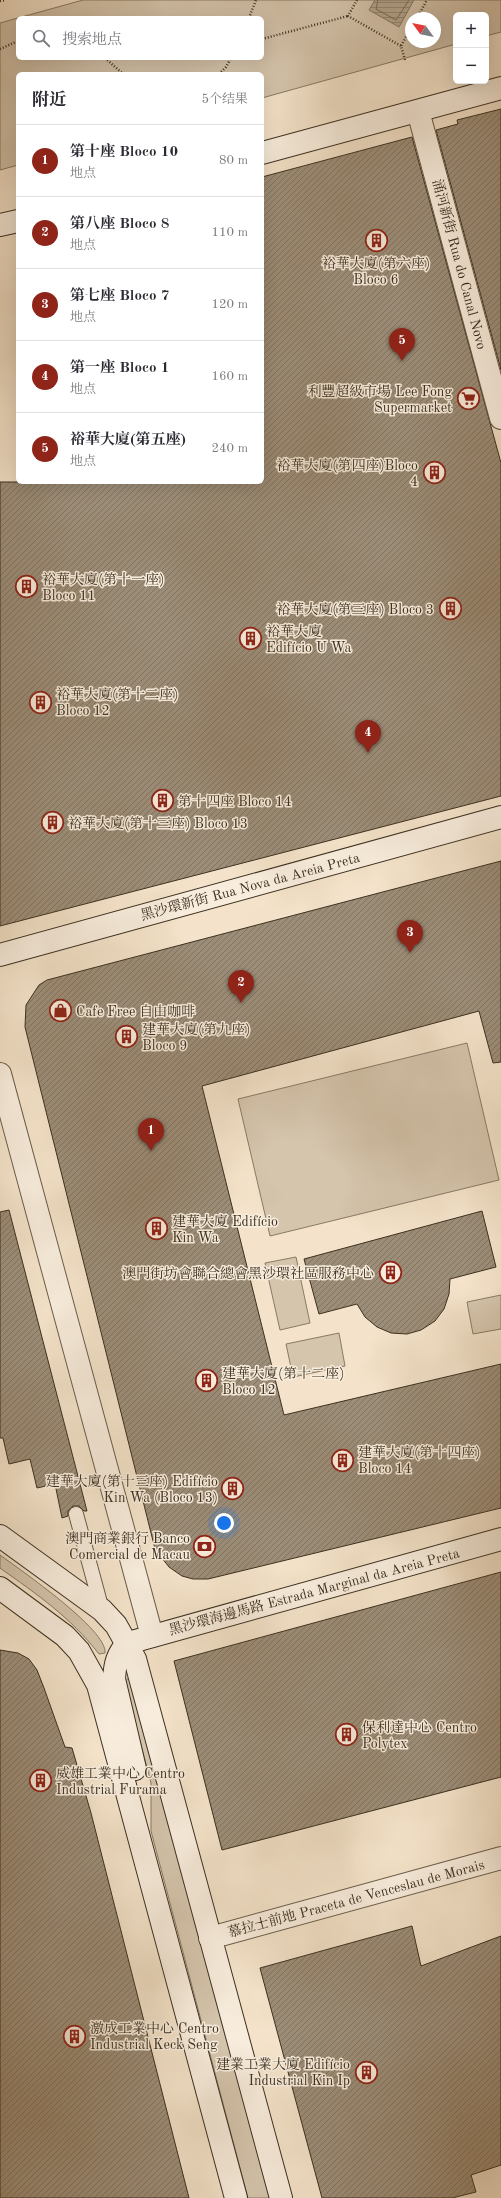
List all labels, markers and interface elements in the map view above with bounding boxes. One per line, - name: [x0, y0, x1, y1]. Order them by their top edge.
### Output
- north arrow: [405, 12, 441, 48]
- map controls: [453, 12, 489, 84]
- button: +: [453, 12, 489, 48]
- search box: [16, 16, 264, 60]
- icon: search: [30, 27, 52, 49]
- text: 搜索地点: [62, 33, 122, 48]
- button: −: [453, 48, 489, 84]
- text: 附近: [32, 92, 66, 109]
- text: 5个结果: [201, 93, 248, 106]
- text: 第十座 Bloco 10: [70, 145, 178, 160]
- text: 1: [41, 154, 49, 167]
- text: 80 m: [219, 154, 248, 167]
- text: 地点: [70, 167, 96, 180]
- street label: 涌河新街 Rua do Canal Novo: [430, 177, 490, 351]
- text: 第八座 Bloco 8: [70, 217, 170, 232]
- text: 2: [41, 226, 49, 239]
- text: 110 m: [211, 226, 248, 239]
- building icon: 裕華大廈(第六座) Bloco 6: [363, 228, 389, 254]
- text: 地点: [70, 239, 96, 252]
- place label: 裕華大廈(第六座) Bloco 6: [322, 256, 430, 287]
- text: 第七座 Bloco 7: [70, 289, 170, 304]
- text: 3: [41, 298, 49, 311]
- text: 120 m: [211, 298, 248, 311]
- text: 地点: [70, 311, 96, 324]
- pin: 5: [389, 328, 415, 361]
- text: 第一座 Bloco 1: [70, 361, 170, 376]
- text: 4: [41, 370, 49, 383]
- text: 160 m: [211, 370, 248, 383]
- text: 地点: [70, 383, 96, 396]
- place label: 利豐超級市場 Lee Fong Supermarket: [307, 384, 452, 415]
- supermarket icon: 利豐超級市場 Lee Fong Supermarket: [455, 386, 481, 412]
- text: 裕華大廈(第五座): [70, 433, 186, 448]
- text: 5: [41, 442, 49, 455]
- text: 240 m: [211, 442, 248, 455]
- text: 地点: [70, 455, 96, 468]
- place label: 裕華大廈(第四座)Bloco 4: [276, 458, 418, 489]
- building icon: 裕華大廈(第四座)Bloco 4: [421, 460, 447, 486]
- place label: 裕華大廈(第十一座) Bloco 11: [42, 572, 164, 603]
- building icon: 裕華大廈(第十一座) Bloco 11: [14, 574, 40, 600]
- building icon: 裕華大廈(第三座) Bloco 3: [437, 596, 463, 622]
- place label: 裕華大廈(第三座) Bloco 3: [276, 602, 434, 617]
- place label: 裕華大廈 Edifício U Wa: [266, 624, 352, 655]
- building icon: 裕華大廈 Edifício U Wa: [237, 626, 263, 652]
- place label: 裕華大廈(第十二座) Bloco 12: [56, 687, 178, 718]
- building icon: 裕華大廈(第十二座) Bloco 12: [27, 689, 53, 715]
- pin: 4: [355, 720, 381, 753]
- building icon: 第十四座 Bloco 14: [150, 788, 176, 814]
- place label: 第十四座 Bloco 14: [178, 794, 292, 809]
- building icon: 裕華大廈(第十三座) Bloco 13: [40, 810, 66, 836]
- place label: 裕華大廈(第十三座) Bloco 13: [68, 816, 248, 831]
- street label: 黑沙環新街 Rua Nova da Areia Preta: [139, 850, 361, 923]
- pin: 3: [397, 920, 423, 953]
- pin: 2: [228, 970, 254, 1003]
- shop icon: Cafe Free 自由咖啡: [48, 998, 74, 1024]
- place label: Cafe Free 自由咖啡: [76, 1004, 195, 1019]
- place label: 建華大廈(第九座) Bloco 9: [142, 1022, 250, 1053]
- building icon: 建華大廈(第九座) Bloco 9: [113, 1024, 139, 1050]
- pin: 1: [138, 1118, 164, 1151]
- place label: 建華大廈 Edifício Kin Wa: [172, 1214, 278, 1245]
- building icon: 建華大廈 Edifício Kin Wa: [144, 1216, 170, 1242]
- building icon: 澳門街坊會聯合總會黑沙環社區服務中心: [377, 1260, 403, 1286]
- place label: 澳門街坊會聯合總會黑沙環社區服務中心: [122, 1266, 374, 1281]
- place label: 建華大廈(第十二座) Bloco 12: [222, 1366, 344, 1397]
- building icon: 建華大廈(第十二座) Bloco 12: [194, 1368, 220, 1394]
- place label: 建華大廈(第十四座) Bloco 14: [358, 1445, 480, 1476]
- building icon: 建華大廈(第十四座) Bloco 14: [330, 1447, 356, 1473]
- place label: 建華大廈(第十三座) Edifício Kin Wa (Bloco 13): [46, 1474, 218, 1505]
- building icon: 建華大廈(第十三座) Edifício Kin Wa (Bloco 13): [220, 1476, 246, 1502]
- your location: [214, 1513, 234, 1533]
- place label: 澳門商業銀行 Banco Comercial de Macau: [65, 1531, 191, 1562]
- bank icon: 澳門商業銀行 Banco Comercial de Macau: [192, 1533, 218, 1559]
- street label: 黑沙環海邊馬路 Estrada Marginal da Areia Preta: [167, 1545, 461, 1638]
- place label: 保利達中心 Centro Polytex: [362, 1720, 477, 1751]
- building icon: 保利達中心 Centro Polytex: [334, 1722, 360, 1748]
- place label: 威雄工業中心 Centro Industrial Furama: [56, 1766, 185, 1797]
- building icon: 威雄工業中心 Centro Industrial Furama: [28, 1768, 54, 1794]
- street label: 慕拉士前地 Praceta de Venceslau de Morais: [226, 1857, 486, 1940]
- place label: 激成工業中心 Centro Industrial Keck Seng: [90, 2021, 219, 2052]
- building icon: 激成工業中心 Centro Industrial Keck Seng: [61, 2023, 87, 2049]
- place label: 建業工業大廈 Edifício Industrial Kin Ip: [216, 2057, 350, 2088]
- building icon: 建業工業大廈 Edifício Industrial Kin Ip: [353, 2059, 379, 2085]

